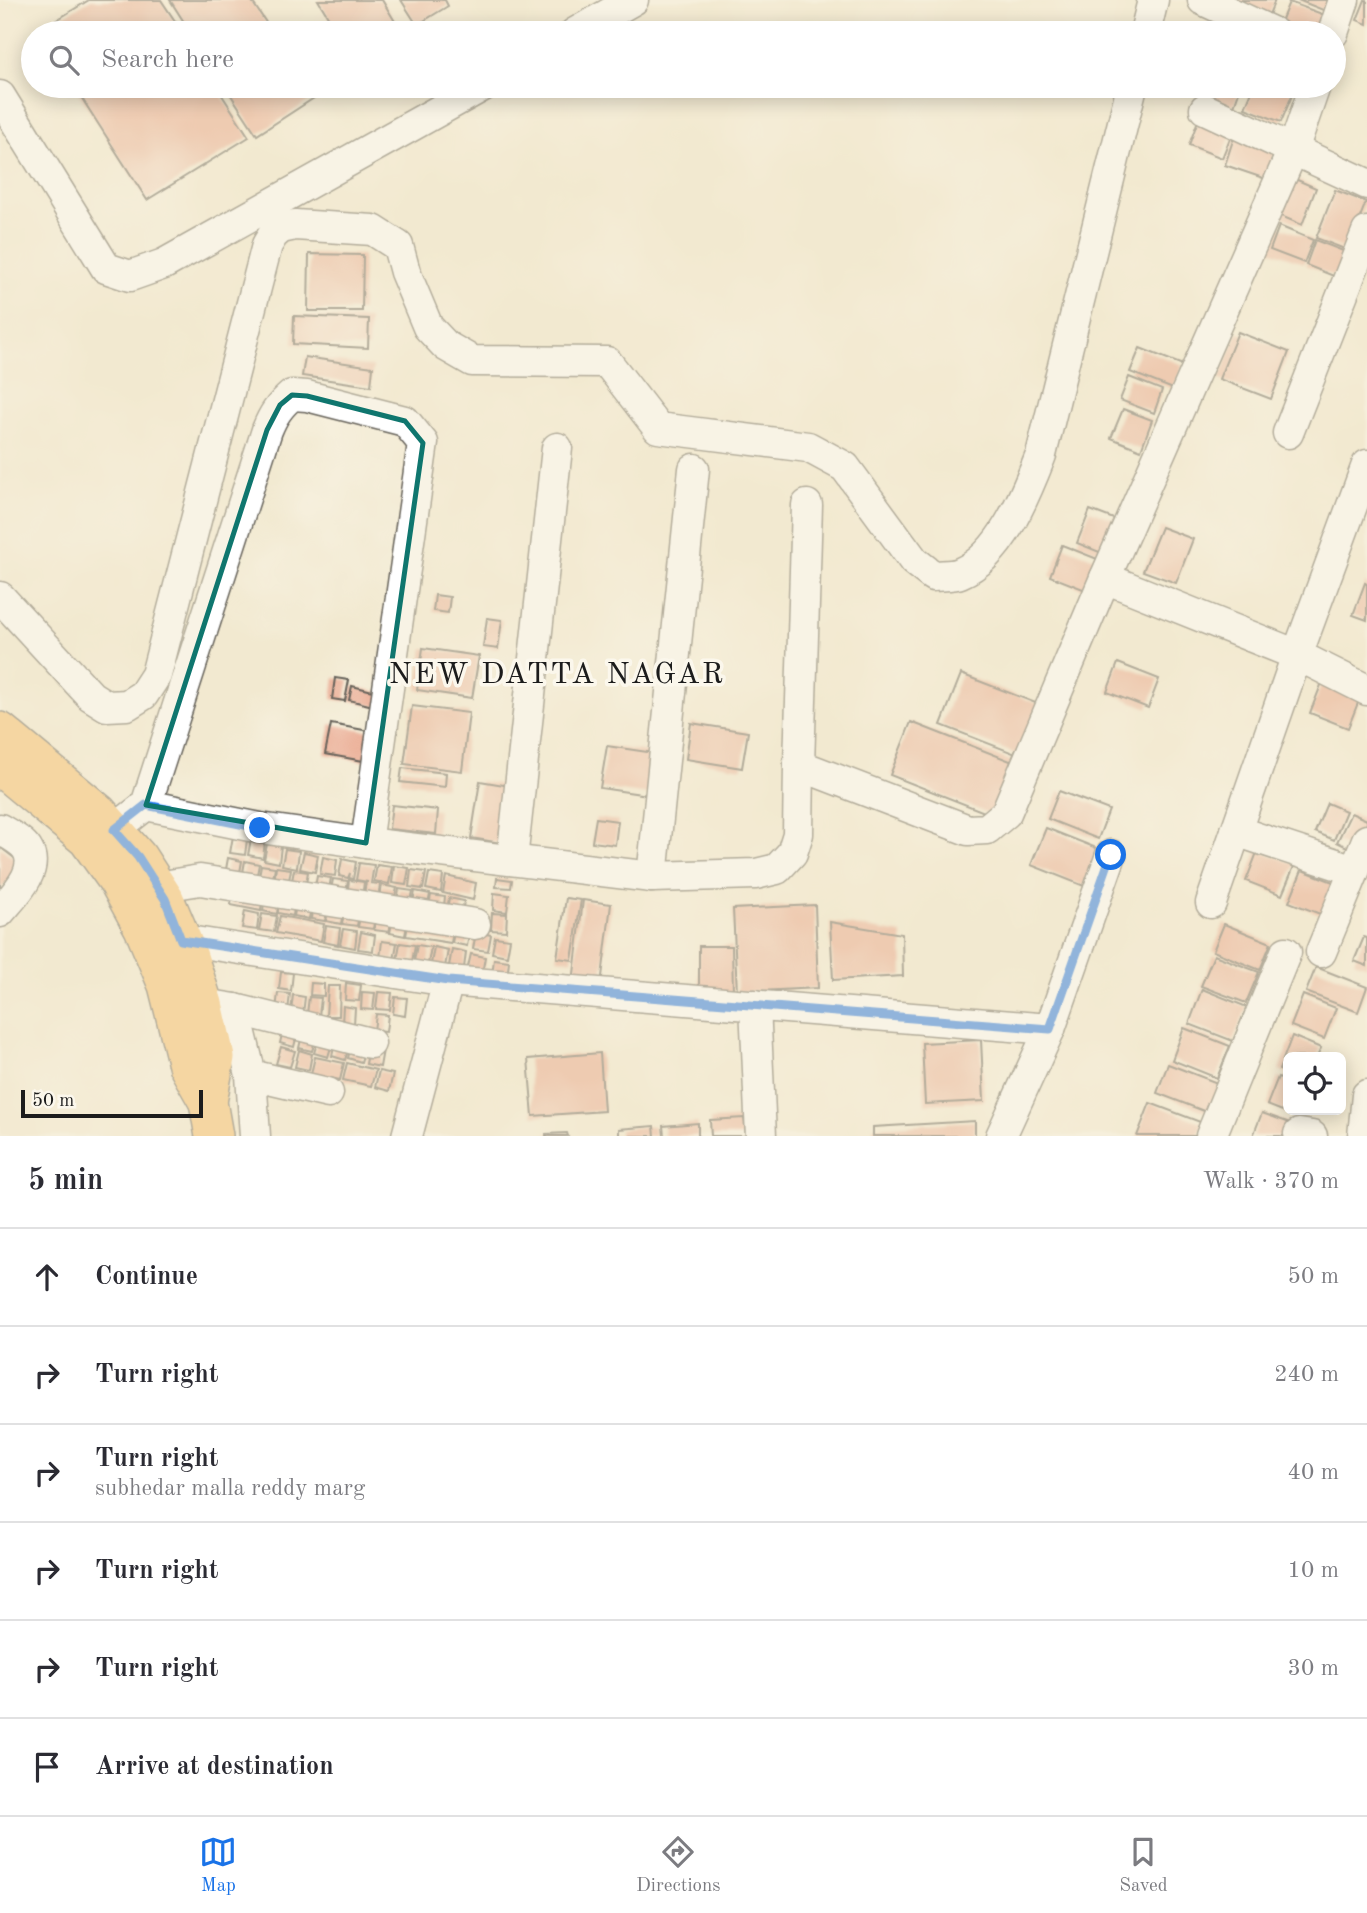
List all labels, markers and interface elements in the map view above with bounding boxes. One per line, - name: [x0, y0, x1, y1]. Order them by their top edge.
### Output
- search box: [21, 21, 1346, 98]
- icon: search: [45, 41, 83, 79]
- text: Search here: [101, 47, 234, 73]
- district label: NEW DATTA NAGAR: [389, 660, 725, 690]
- route end: [244, 812, 275, 843]
- route start: [1095, 839, 1126, 870]
- map controls: [1283, 1052, 1346, 1115]
- button: locate: [1283, 1052, 1346, 1115]
- scale bar: [21, 1087, 203, 1119]
- text: 50 m: [32, 1092, 74, 1111]
- text: 5 min: [28, 1166, 103, 1196]
- text: Walk · 370 m: [1203, 1170, 1339, 1193]
- icon: ahead: [28, 1258, 66, 1296]
- text: Continue: [95, 1264, 198, 1290]
- text: 50 m: [1288, 1265, 1339, 1288]
- icon: right: [28, 1356, 66, 1394]
- text: Turn right: [95, 1362, 218, 1388]
- text: 240 m: [1274, 1363, 1339, 1386]
- text: Turn right: [95, 1446, 218, 1472]
- icon: right: [28, 1454, 66, 1492]
- text: 40 m: [1288, 1461, 1339, 1484]
- text: subhedar malla reddy marg: [95, 1477, 365, 1500]
- icon: right: [28, 1552, 66, 1590]
- text: Turn right: [95, 1558, 218, 1584]
- text: 10 m: [1288, 1559, 1339, 1582]
- icon: right: [28, 1650, 66, 1688]
- text: Turn right: [95, 1656, 218, 1682]
- text: 30 m: [1288, 1657, 1339, 1680]
- icon: arrive: [28, 1748, 66, 1786]
- text: Arrive at destination: [95, 1754, 334, 1780]
- tab: Map: [199, 1833, 237, 1898]
- tab: Directions: [636, 1833, 721, 1898]
- tab: Saved: [1119, 1833, 1168, 1898]

